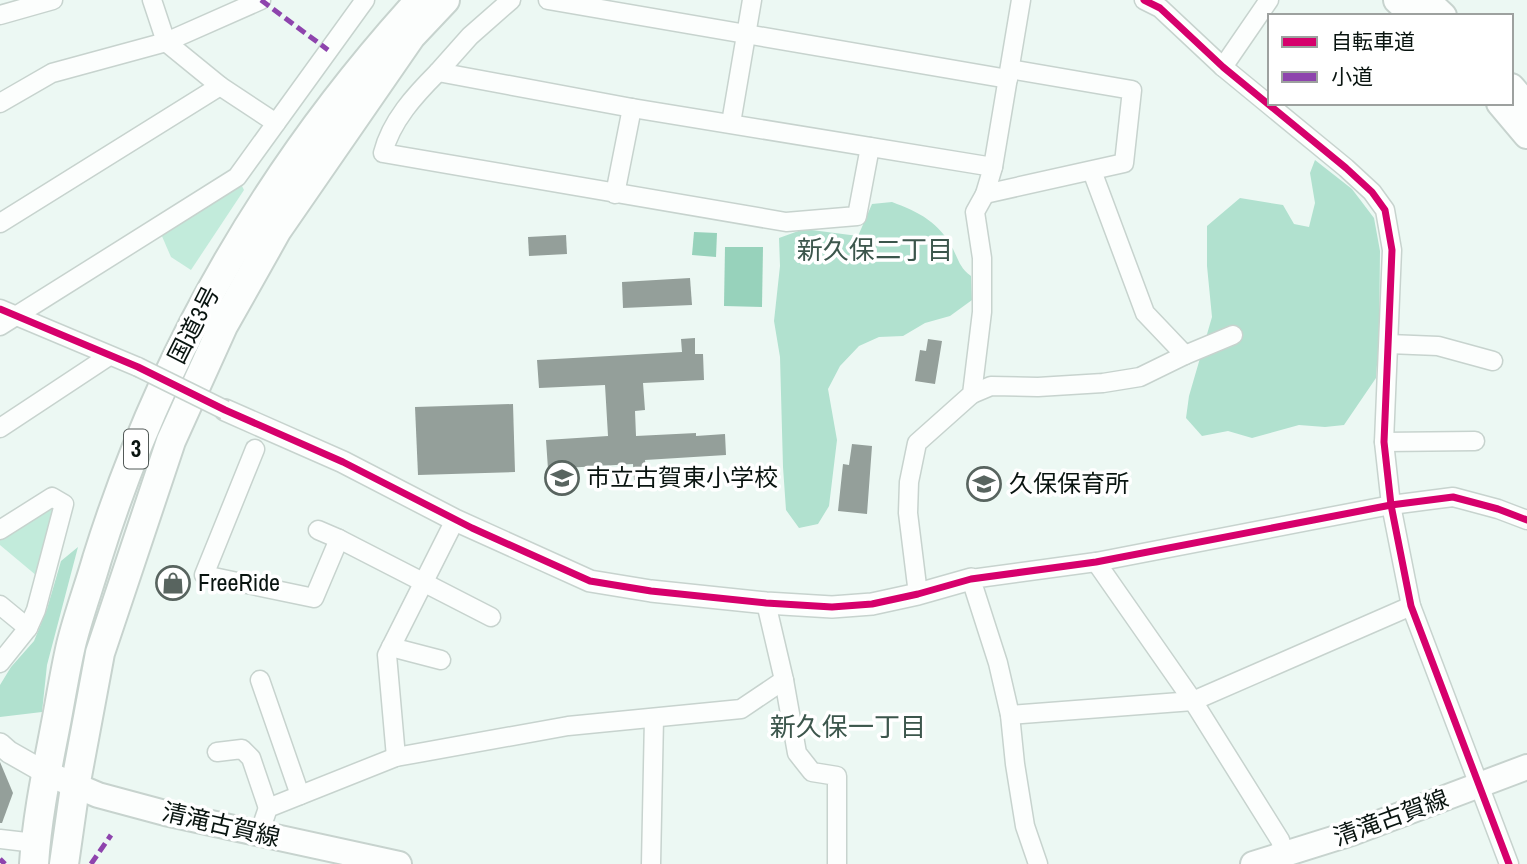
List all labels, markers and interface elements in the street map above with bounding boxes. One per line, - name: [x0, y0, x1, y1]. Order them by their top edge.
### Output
- legend: [1268, 14, 1513, 105]
- text: 自転車道: [1331, 27, 1415, 56]
- text: 小道: [1331, 62, 1373, 91]
- district label: 新久保二丁目: [797, 232, 953, 267]
- street label: 国道3号: [160, 280, 226, 369]
- road number: 3: [124, 430, 148, 468]
- school or university icon: 市立古賀東小学校: [543, 459, 581, 497]
- place label: 市立古賀東小学校: [586, 461, 778, 493]
- school or university icon: 久保保育所: [965, 465, 1003, 503]
- place label: 久保保育所: [1009, 467, 1129, 499]
- shop icon: FreeRide: [154, 564, 192, 602]
- place label: FreeRide: [198, 566, 280, 598]
- district label: 新久保一丁目: [770, 709, 926, 744]
- street label: 清滝古賀線: [1329, 782, 1453, 853]
- street label: 清滝古賀線: [159, 795, 283, 853]

